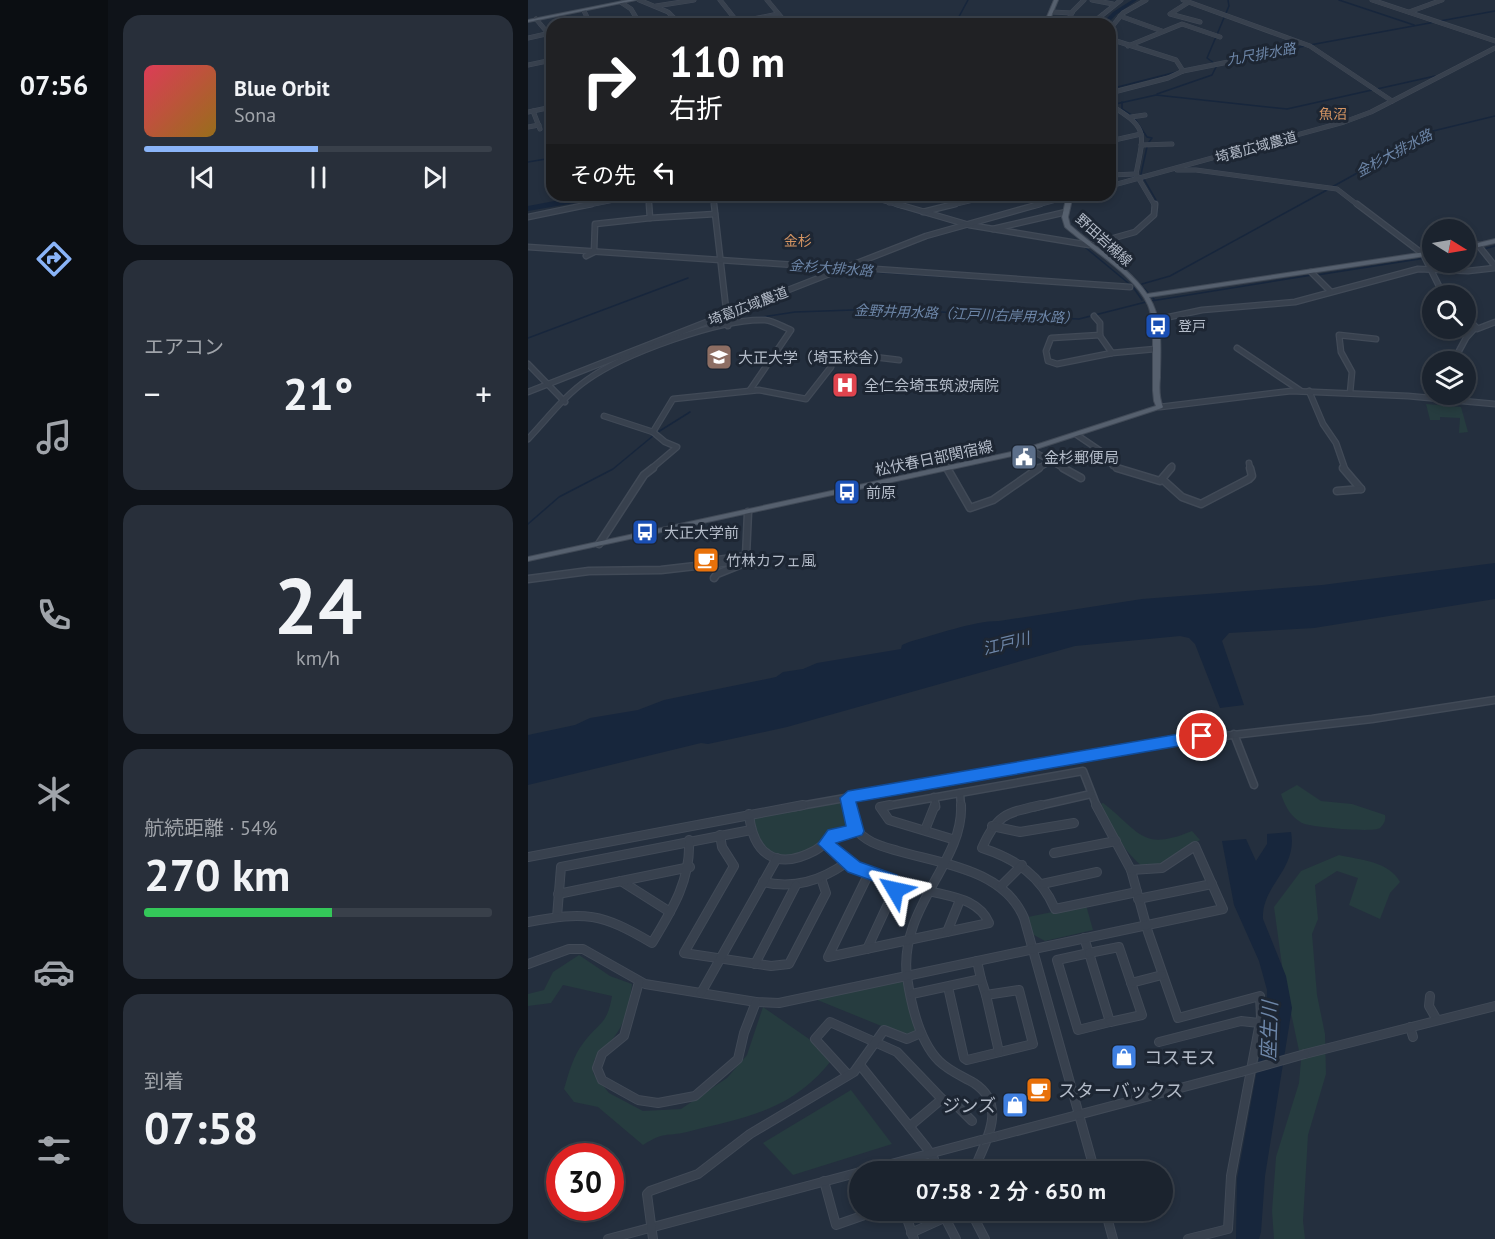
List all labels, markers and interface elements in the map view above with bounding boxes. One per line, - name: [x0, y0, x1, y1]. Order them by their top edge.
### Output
- text: 110 m: [669, 34, 785, 89]
- water label: 九尺排水路: [1225, 39, 1298, 69]
- icon: right: [570, 42, 648, 120]
- text: 07:56: [20, 68, 88, 102]
- text: Blue Orbit: [234, 74, 330, 102]
- text: 右折: [669, 91, 723, 125]
- text: Sona: [234, 102, 276, 128]
- district label: 魚沼: [1319, 105, 1347, 123]
- water label: 金杉大排水路: [1353, 125, 1436, 181]
- street label: 埼葛広域農道: [1213, 127, 1299, 167]
- icon: left: [648, 156, 681, 189]
- icon: previous: [186, 161, 219, 194]
- icon: pause: [302, 161, 335, 194]
- icon: next: [418, 161, 451, 194]
- text: その先: [570, 161, 636, 189]
- street label: 野田岩槻線: [1072, 210, 1136, 270]
- north arrow: [1422, 219, 1476, 273]
- map controls: [1422, 219, 1476, 405]
- district label: 金杉: [784, 232, 812, 250]
- icon: directions: [33, 238, 75, 280]
- water label: 金杉大排水路: [788, 256, 875, 280]
- street label: 埼葛広域農道: [706, 283, 790, 329]
- button: search: [1422, 285, 1476, 339]
- water label: 金野井用水路（江戸川右岸用水路）: [854, 301, 1078, 327]
- bus stop icon: 登戸: [1143, 311, 1173, 341]
- place label: 登戸: [1178, 317, 1206, 335]
- text: エアコン: [144, 334, 224, 360]
- school or university icon: 大正大学（埼玉校舎）: [704, 342, 734, 372]
- place label: 大正大学（埼玉校舎）: [738, 348, 888, 367]
- button: layers: [1422, 351, 1476, 405]
- text: 21°: [283, 364, 353, 422]
- hospital icon: 全仁会埼玉筑波病院: [830, 370, 860, 400]
- text: −: [144, 372, 161, 415]
- text: +: [475, 372, 492, 415]
- place label: 全仁会埼玉筑波病院: [864, 376, 999, 395]
- icon: music: [33, 416, 75, 458]
- street label: 松伏春日部関宿線: [873, 436, 995, 480]
- public building icon: 金杉郵便局: [1009, 442, 1039, 472]
- place label: 金杉郵便局: [1044, 448, 1119, 467]
- bus stop icon: 前原: [832, 477, 862, 507]
- place label: 前原: [866, 483, 896, 502]
- bus stop icon: 大正大学前: [630, 517, 660, 547]
- place label: 大正大学前: [664, 523, 739, 542]
- cafe icon: 竹林カフェ風: [691, 545, 721, 575]
- place label: 竹林カフェ風: [726, 551, 816, 570]
- text: 24: [274, 555, 362, 656]
- icon: phone: [33, 594, 75, 636]
- water label: 江戸川: [980, 627, 1034, 659]
- text: km/h: [296, 645, 340, 671]
- pin: [1176, 710, 1227, 761]
- icon: arrive: [1185, 719, 1218, 752]
- icon: climate: [33, 773, 75, 815]
- text: 航続距離 · 54%: [144, 815, 277, 841]
- text: 270 km: [144, 845, 290, 903]
- position arrow: [863, 858, 927, 922]
- icon: car: [33, 951, 75, 993]
- water label: 座生川: [1255, 999, 1283, 1061]
- shop icon: コスモス: [1109, 1042, 1139, 1072]
- place label: コスモス: [1144, 1046, 1216, 1069]
- text: 到着: [144, 1068, 184, 1094]
- cafe icon: スターバックス: [1024, 1075, 1054, 1105]
- place label: スターバックス: [1058, 1079, 1183, 1102]
- shop icon: ジンズ: [1000, 1090, 1030, 1120]
- place label: ジンズ: [942, 1094, 996, 1117]
- text: 07:58: [144, 1098, 258, 1156]
- icon: filters: [33, 1129, 75, 1171]
- speed limit sign: 30: [546, 1143, 624, 1221]
- text: 07:58 · 2 分 · 650 m: [916, 1177, 1106, 1205]

